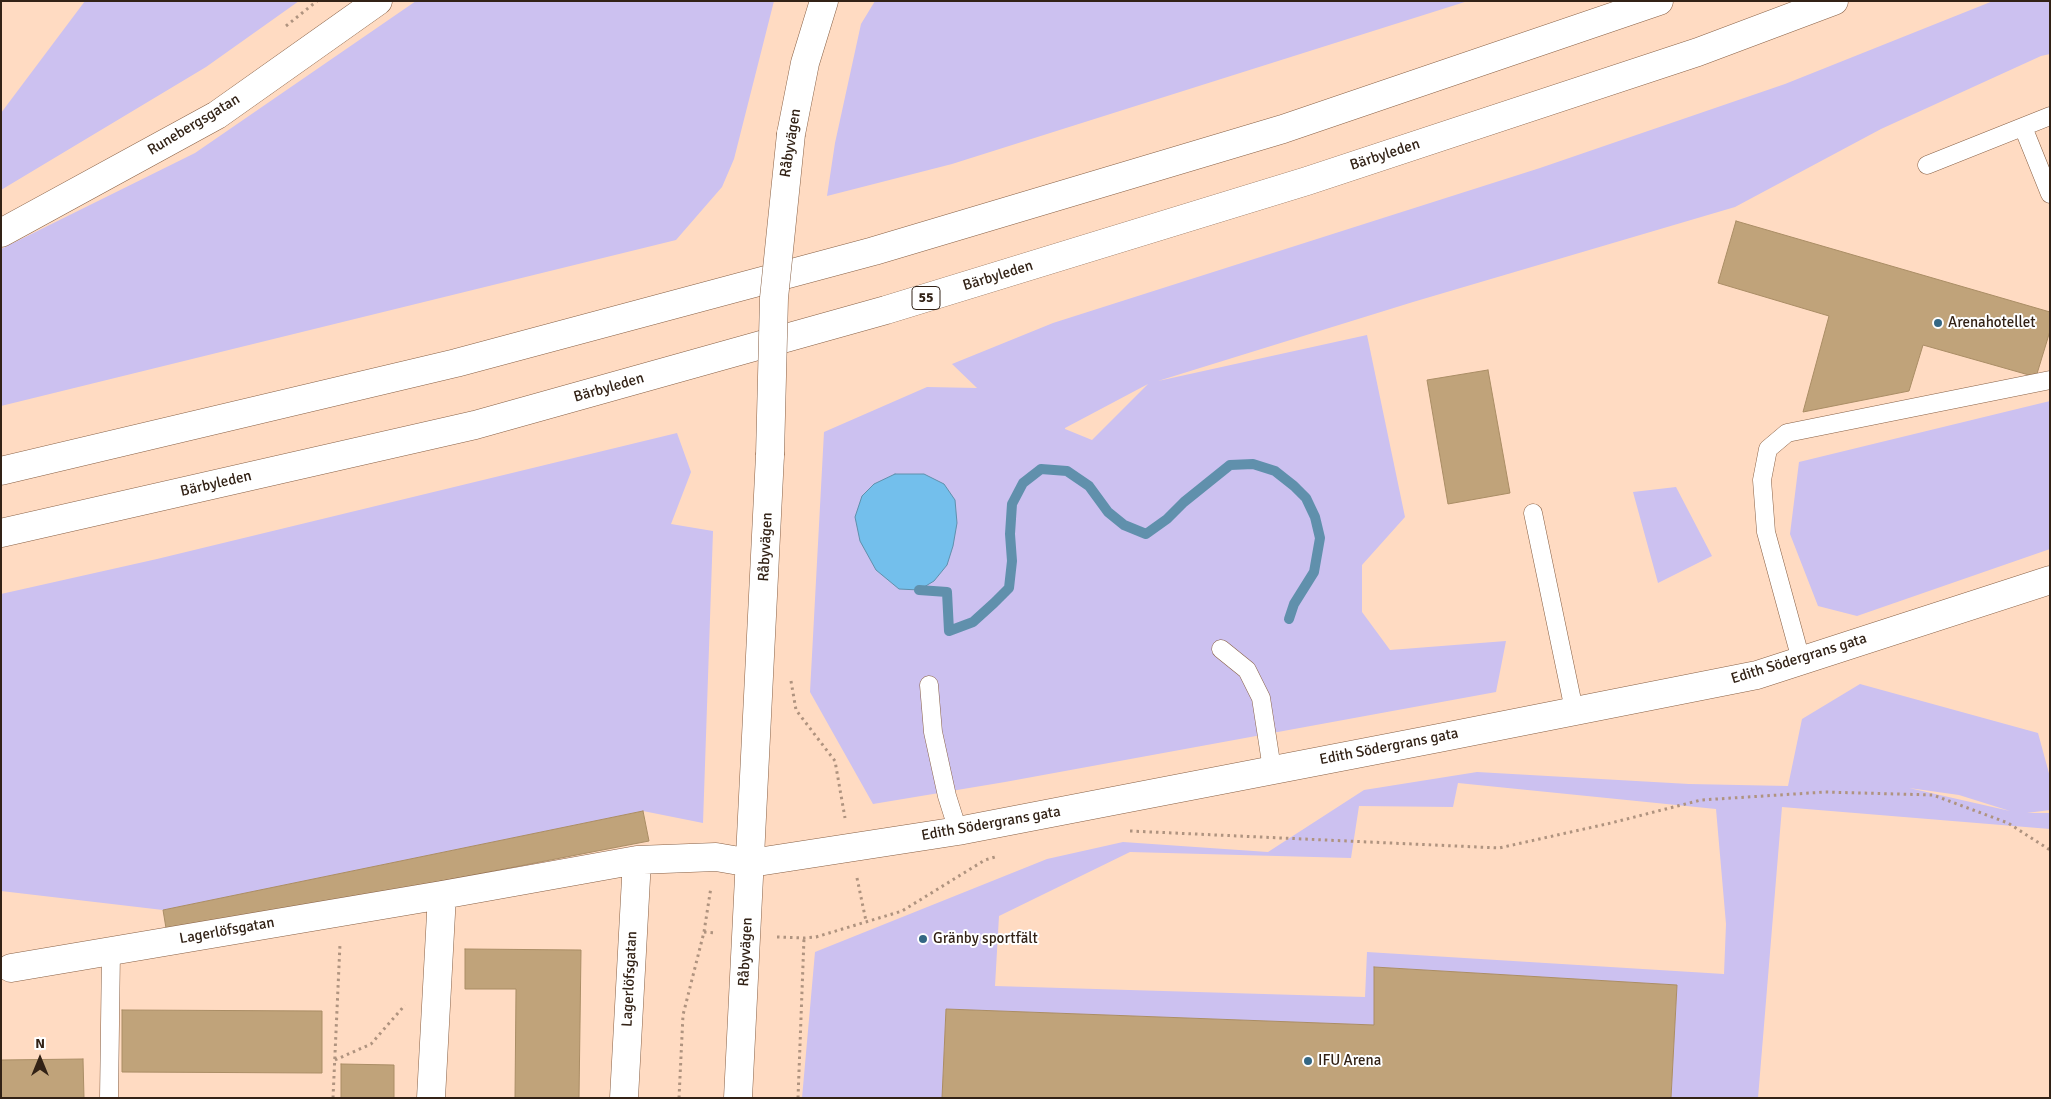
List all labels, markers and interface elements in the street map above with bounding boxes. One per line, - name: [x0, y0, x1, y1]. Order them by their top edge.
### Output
- street label: Runebergsgatan: [145, 90, 243, 160]
- street label: Råbyvägen: [777, 107, 805, 179]
- street label: Bärbyleden: [1348, 135, 1422, 175]
- street label: Bärbyleden: [961, 257, 1035, 295]
- road number: 55: [912, 286, 940, 310]
- place label: Arenahotellet: [1948, 314, 2035, 332]
- marker: Arenahotellet: [1932, 317, 1944, 329]
- street label: Bärbyleden: [572, 369, 646, 407]
- street label: Bärbyleden: [179, 467, 253, 501]
- street label: Råbyvägen: [755, 512, 777, 582]
- street label: Edith Södergrans gata: [1729, 630, 1869, 688]
- street label: Edith Södergrans gata: [1318, 725, 1460, 769]
- street label: Edith Södergrans gata: [920, 803, 1062, 845]
- street label: Lagerlöfsgatan: [178, 914, 276, 948]
- street label: Råbyvägen: [735, 917, 757, 987]
- place label: Gränby sportfält: [933, 930, 1038, 948]
- street label: Lagerlöfsgatan: [618, 931, 642, 1027]
- marker: Gränby sportfält: [917, 933, 929, 945]
- north arrow: [15, 1034, 65, 1084]
- text: N: [35, 1035, 45, 1052]
- place label: IFU Arena: [1318, 1052, 1381, 1070]
- marker: IFU Arena: [1302, 1055, 1314, 1067]

